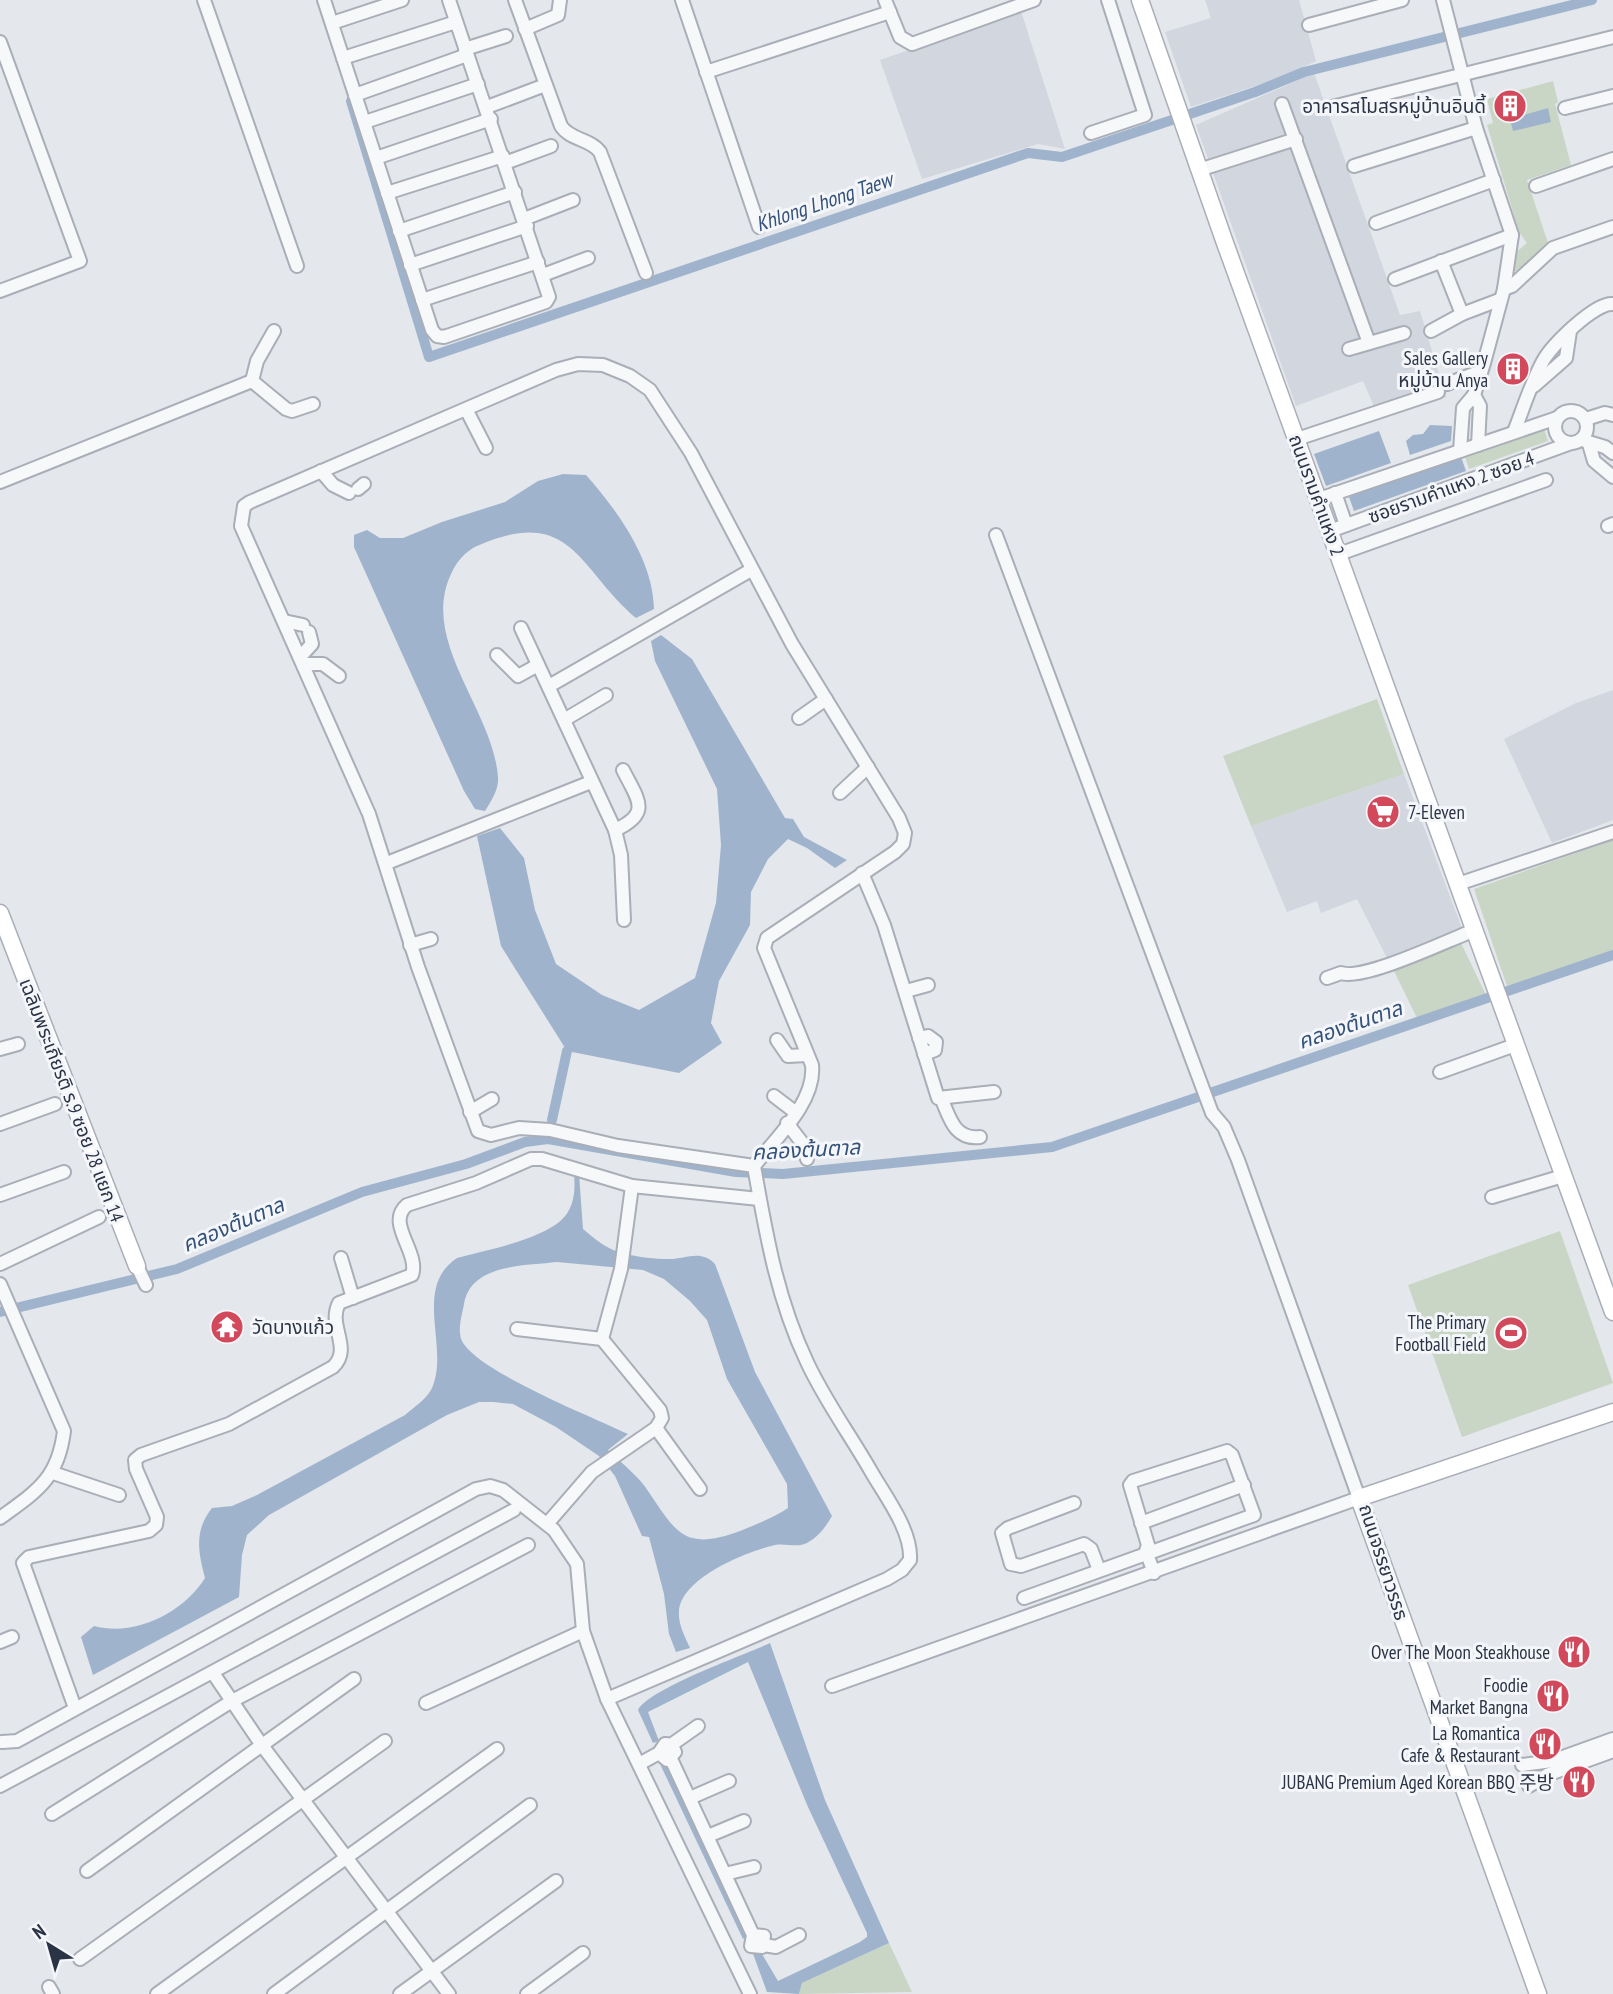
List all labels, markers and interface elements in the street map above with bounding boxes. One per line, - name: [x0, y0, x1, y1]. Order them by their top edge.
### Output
- building icon: อาคารสโมสรหมู่บ้านอินดี้: [1491, 87, 1529, 125]
- place label: อาคารสโมสรหมู่บ้านอินดี้: [1302, 93, 1486, 119]
- water label: Khlong Lhong Taew: [752, 165, 898, 237]
- place label: Sales Gallery หมู่บ้าน Anya: [1398, 346, 1489, 393]
- building icon: Sales Gallery หมู่บ้าน Anya: [1494, 350, 1532, 388]
- street label: ถนนรามคำแหง 2: [1284, 431, 1350, 559]
- street label: ซอยรามคำแหง 2 ซอย 4: [1365, 446, 1538, 528]
- supermarket icon: 7-Eleven: [1364, 793, 1402, 831]
- place label: 7-Eleven: [1408, 800, 1465, 824]
- street label: เฉลิมพระเกียรติ ร.9 ซอย 28 แยก 14: [14, 975, 130, 1226]
- water label: คลองต้นตาล: [1294, 994, 1406, 1055]
- water label: คลองต้นตาล: [751, 1133, 862, 1166]
- water label: คลองต้นตาล: [178, 1191, 289, 1258]
- temple icon: วัดบางแก้ว: [208, 1308, 246, 1346]
- place label: The Primary Football Field: [1395, 1310, 1487, 1356]
- sports icon: The Primary Football Field: [1492, 1314, 1530, 1352]
- place label: วัดบางแก้ว: [252, 1315, 334, 1339]
- street label: ถนนจรรยาวรรธ: [1354, 1501, 1414, 1623]
- restaurant icon: Over The Moon Steakhouse: [1555, 1633, 1593, 1671]
- place label: Over The Moon Steakhouse: [1371, 1640, 1550, 1664]
- place label: Foodie Market Bangna: [1430, 1673, 1528, 1719]
- restaurant icon: Foodie Market Bangna: [1534, 1677, 1572, 1715]
- place label: La Romantica Cafe & Restaurant: [1401, 1721, 1521, 1767]
- restaurant icon: La Romantica Cafe & Restaurant: [1526, 1725, 1564, 1763]
- restaurant icon: JUBANG Premium Aged Korean BBQ 주방: [1560, 1763, 1598, 1801]
- place label: JUBANG Premium Aged Korean BBQ 주방: [1281, 1770, 1554, 1794]
- north arrow: [14, 1910, 84, 1980]
- text: N: [27, 1919, 50, 1944]

